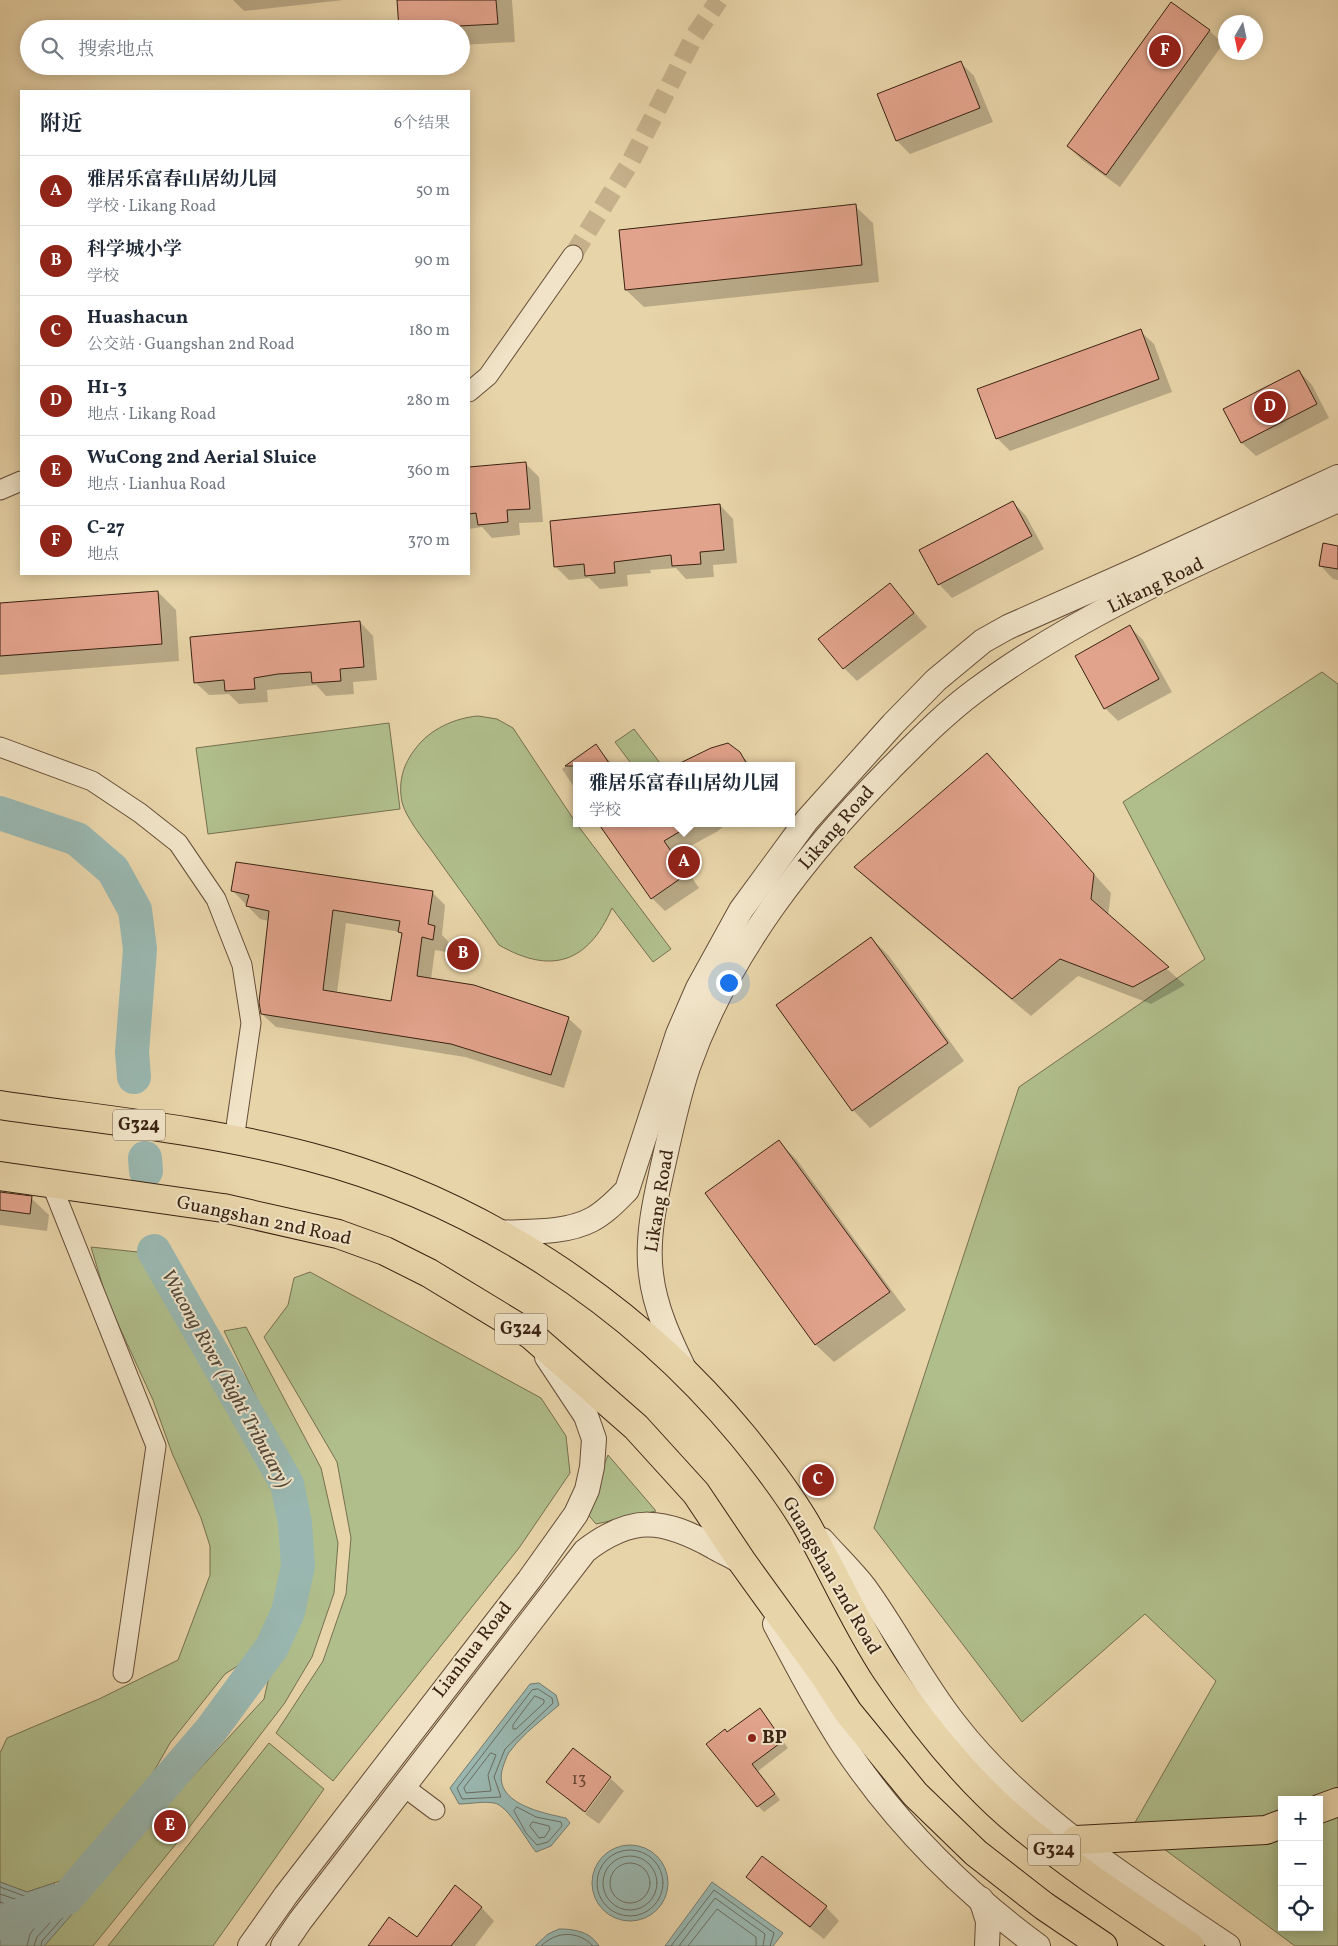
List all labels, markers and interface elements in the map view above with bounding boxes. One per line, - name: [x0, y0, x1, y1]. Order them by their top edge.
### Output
- north arrow: [1218, 15, 1263, 60]
- search box: [20, 20, 470, 75]
- pin: F: [1149, 32, 1181, 70]
- icon: search: [38, 34, 66, 62]
- text: 搜索地点: [78, 37, 154, 63]
- text: 附近: [40, 110, 82, 139]
- text: 6个结果: [394, 113, 450, 135]
- text: 雅居乐富春山居幼儿园: [87, 167, 277, 193]
- text: A: [50, 180, 62, 202]
- text: 50 m: [416, 180, 450, 202]
- text: 学校 · Likang Road: [87, 196, 216, 218]
- text: 科学城小学: [87, 237, 182, 263]
- text: B: [51, 250, 61, 272]
- text: 90 m: [414, 250, 450, 272]
- text: 学校: [87, 266, 119, 288]
- text: Huashacun: [87, 305, 188, 331]
- text: C: [51, 320, 61, 342]
- text: 180 m: [409, 320, 450, 342]
- text: 公交站 · Guangshan 2nd Road: [87, 334, 295, 356]
- text: H1-3: [87, 375, 127, 401]
- pin: D: [1254, 388, 1286, 426]
- text: D: [50, 390, 62, 412]
- text: 280 m: [406, 390, 450, 412]
- text: 地点 · Likang Road: [87, 404, 216, 426]
- text: WuCong 2nd Aerial Sluice: [87, 445, 316, 471]
- text: E: [51, 460, 61, 482]
- text: 360 m: [407, 460, 450, 482]
- text: 地点 · Lianhua Road: [87, 474, 226, 496]
- text: C-27: [87, 515, 125, 541]
- text: F: [51, 530, 61, 552]
- text: 370 m: [408, 530, 450, 552]
- text: 地点: [87, 544, 119, 566]
- street label: Likang Road: [1104, 552, 1208, 620]
- popup: [573, 762, 795, 827]
- text: 雅居乐富春山居幼儿园: [589, 771, 779, 797]
- street label: Likang Road: [793, 780, 881, 876]
- text: 学校: [589, 800, 621, 822]
- pin: A: [668, 843, 700, 881]
- pin: B: [447, 935, 479, 973]
- your location: [716, 970, 742, 996]
- road number: G324: [113, 1110, 165, 1140]
- street label: Likang Road: [639, 1148, 681, 1254]
- street label: Guangshan 2nd Road: [174, 1190, 354, 1252]
- water label: Wucong River (Right Tributary): [153, 1264, 297, 1494]
- road number: G324: [495, 1314, 547, 1345]
- pin: C: [802, 1461, 834, 1499]
- street label: Guangshan 2nd Road: [775, 1492, 887, 1660]
- street label: Lianhua Road: [427, 1597, 519, 1703]
- place label: BP: [762, 1725, 787, 1751]
- marker: BP: [746, 1732, 758, 1744]
- house number: 13: [572, 1769, 586, 1791]
- map controls: [1278, 1796, 1323, 1931]
- button: +: [1278, 1796, 1323, 1841]
- pin: E: [154, 1807, 186, 1845]
- road number: G324: [1028, 1834, 1080, 1866]
- button: −: [1278, 1841, 1323, 1886]
- button: locate: [1278, 1886, 1323, 1931]

